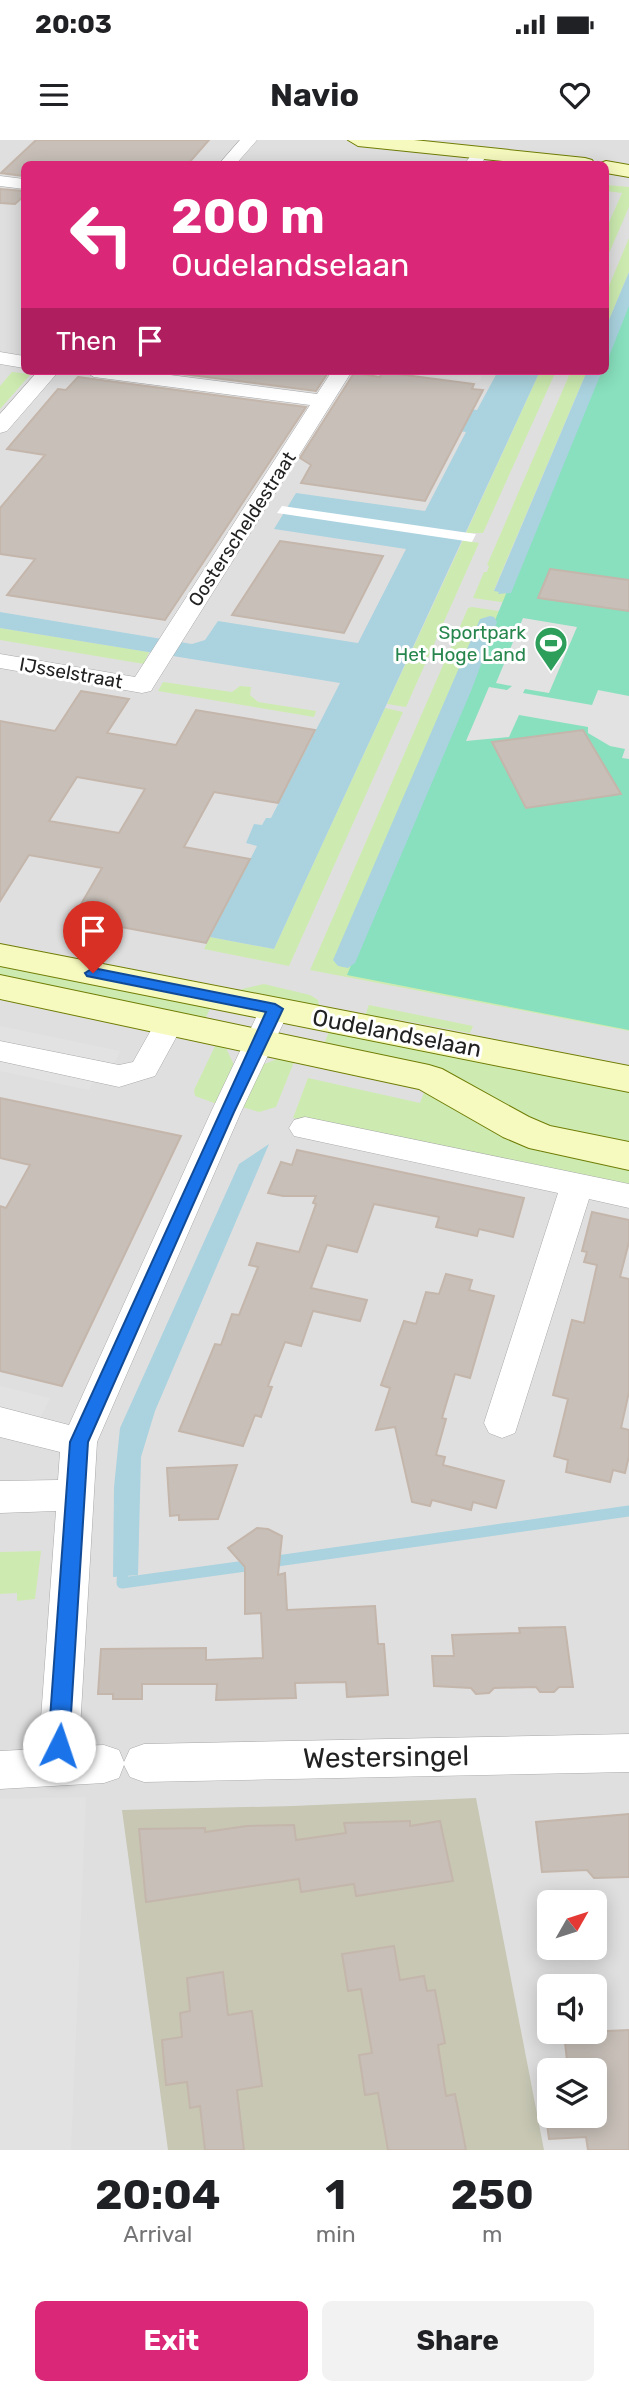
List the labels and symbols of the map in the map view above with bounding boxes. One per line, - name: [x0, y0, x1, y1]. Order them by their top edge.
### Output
- street label: Oosterscheldestraat: [183, 447, 301, 611]
- place label: Sportpark Het Hoge Land: [395, 621, 526, 666]
- sports icon: Sportpark Het Hoge Land: [532, 624, 570, 673]
- street label: IJsselstraat: [18, 653, 125, 693]
- pin: [63, 901, 123, 973]
- street label: Oudelandselaan: [310, 1003, 484, 1063]
- position arrow: [22, 1709, 96, 1783]
- street label: Westersingel: [303, 1739, 469, 1775]
- north arrow: [537, 1890, 607, 1960]

